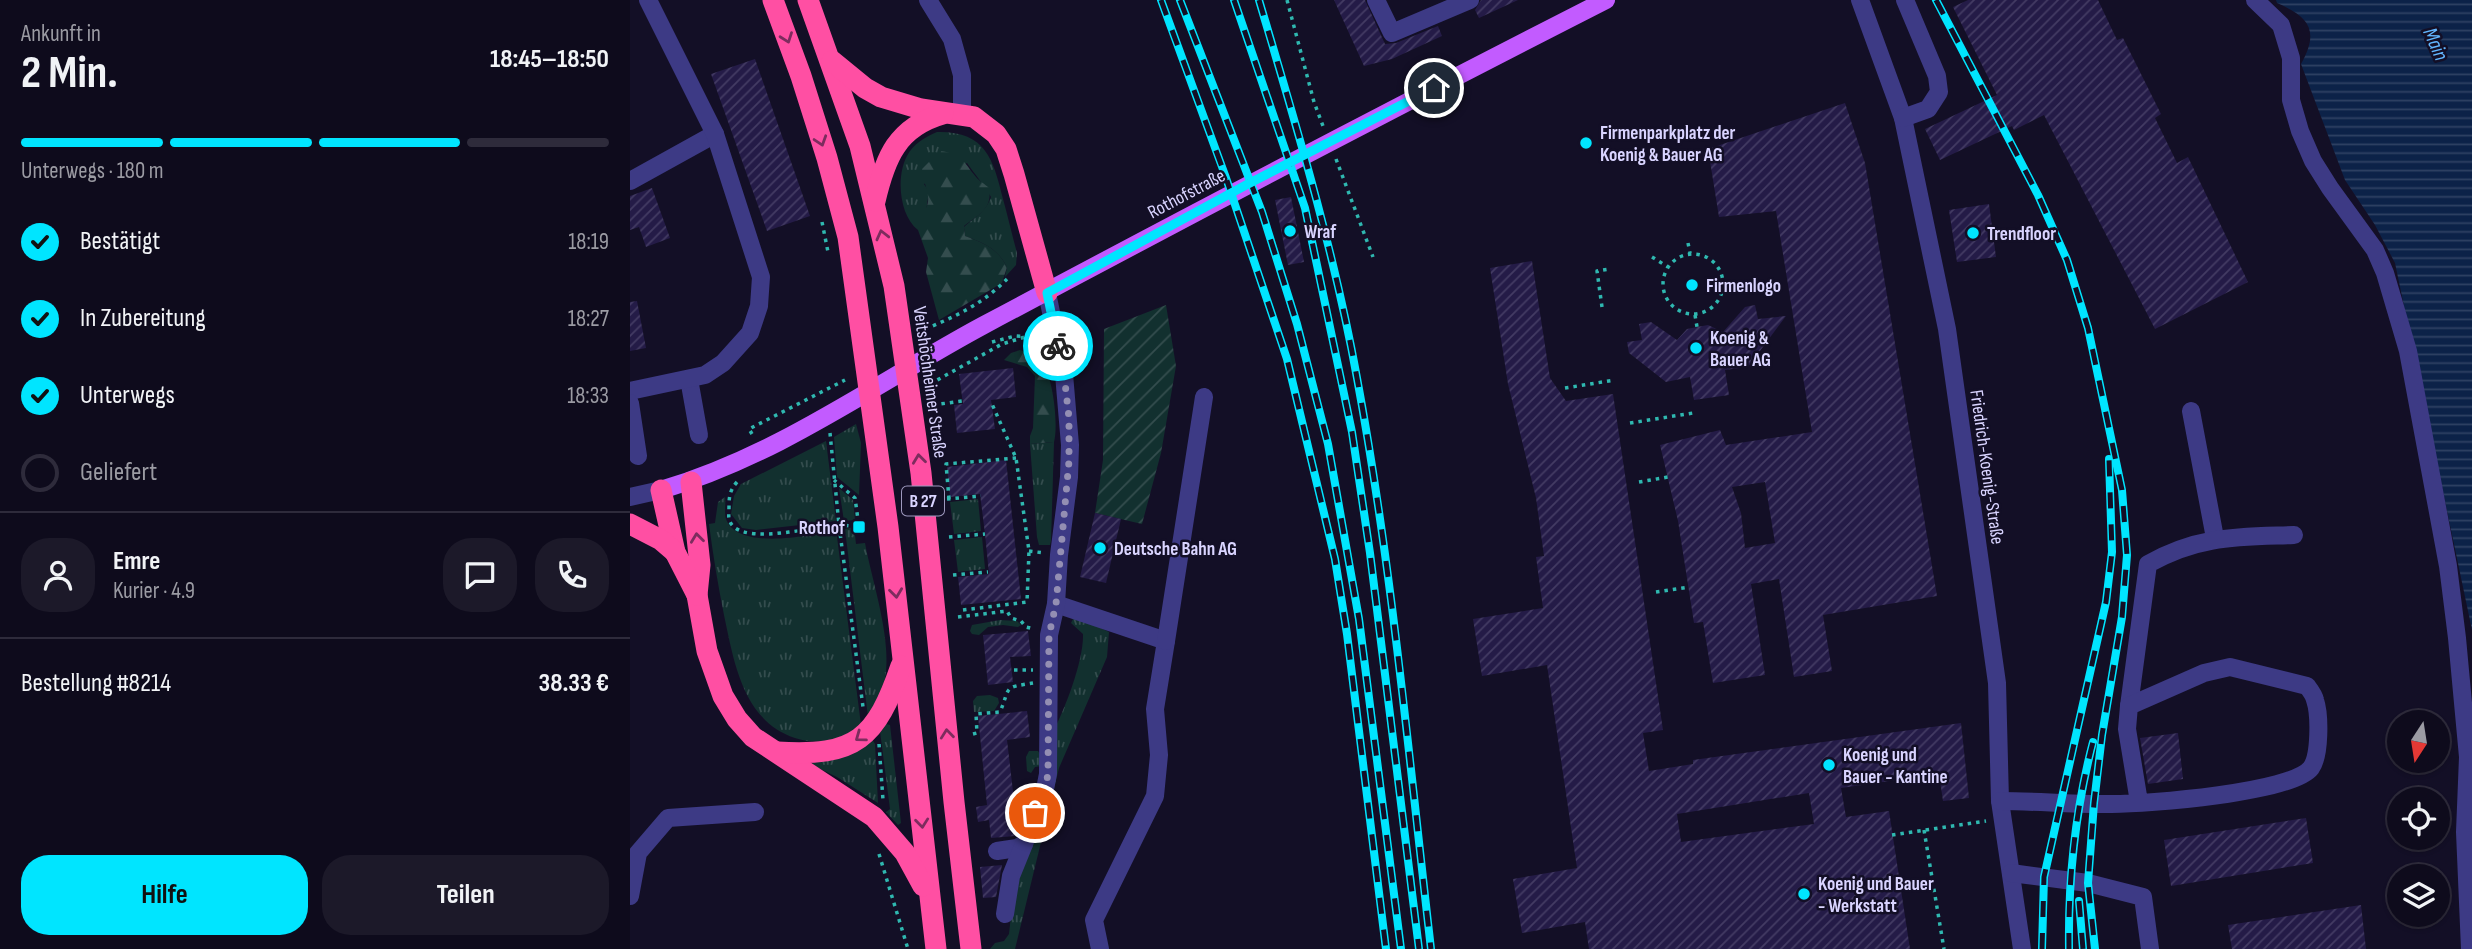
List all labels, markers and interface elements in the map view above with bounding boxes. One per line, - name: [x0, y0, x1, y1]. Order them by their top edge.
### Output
- text: Ankunft in: [21, 20, 101, 48]
- water label: Main: [2417, 24, 2454, 65]
- one-way arrow: [779, 31, 793, 43]
- text: 18:45–18:50: [490, 44, 609, 75]
- text: 2 Min.: [21, 46, 118, 101]
- pin: [1404, 58, 1464, 118]
- icon: home: [1415, 69, 1453, 107]
- place label: Firmenparkplatz der Koenig & Bauer AG: [1600, 122, 1736, 167]
- one-way arrow: [813, 134, 828, 146]
- marker: Firmenparkplatz der Koenig & Bauer AG: [1578, 135, 1594, 151]
- text: Unterwegs · 180 m: [21, 157, 164, 185]
- street label: Rothofstraße: [1144, 164, 1229, 224]
- place label: Wraf: [1304, 221, 1337, 244]
- icon: check: [21, 223, 59, 261]
- marker: Wraf: [1282, 223, 1298, 239]
- place label: Trendfloor: [1987, 223, 2056, 246]
- marker: Trendfloor: [1965, 225, 1981, 241]
- text: Bestätigt: [80, 226, 160, 257]
- text: 18:19: [568, 228, 609, 256]
- one-way arrow: [876, 229, 890, 241]
- place label: Firmenlogo: [1706, 275, 1781, 298]
- marker: Firmenlogo: [1684, 277, 1700, 293]
- icon: check: [21, 300, 59, 338]
- text: In Zubereitung: [80, 303, 206, 334]
- text: 18:27: [568, 305, 609, 333]
- street label: Veitshöchheimer Straße: [907, 305, 952, 460]
- courier: [1023, 311, 1093, 381]
- icon: bike: [1039, 327, 1077, 365]
- place label: Koenig & Bauer AG: [1710, 327, 1771, 372]
- marker: Koenig & Bauer AG: [1688, 340, 1704, 356]
- icon: check: [21, 377, 59, 415]
- text: Unterwegs: [80, 380, 175, 411]
- text: 18:33: [567, 382, 609, 410]
- street label: Friedrich-Koenig-Straße: [1964, 388, 2009, 546]
- one-way arrow: [911, 453, 926, 465]
- text: Geliefert: [80, 457, 157, 488]
- road number: B 27: [902, 486, 944, 516]
- place label: Rothof: [799, 517, 846, 540]
- marker: Rothof: [851, 519, 867, 535]
- one-way arrow: [689, 533, 704, 544]
- button: person: [21, 538, 95, 612]
- button: chat: [443, 538, 517, 612]
- button: phone: [535, 538, 609, 612]
- place label: Deutsche Bahn AG: [1114, 538, 1237, 561]
- marker: Deutsche Bahn AG: [1092, 540, 1108, 556]
- text: Emre: [113, 546, 160, 577]
- text: Kurier · 4.9: [113, 577, 195, 605]
- one-way arrow: [888, 587, 903, 598]
- text: Bestellung #8214: [21, 668, 171, 699]
- text: 38.33 €: [539, 668, 609, 699]
- north arrow: [2387, 710, 2450, 774]
- map controls: [2387, 710, 2450, 927]
- one-way arrow: [940, 728, 955, 739]
- one-way arrow: [855, 729, 868, 741]
- place label: Koenig und Bauer - Kantine: [1843, 744, 1948, 789]
- marker: Koenig und Bauer - Kantine: [1821, 757, 1837, 773]
- pin: [1005, 783, 1065, 843]
- button: locate: [2387, 787, 2450, 850]
- icon: bag: [1016, 794, 1054, 832]
- one-way arrow: [914, 817, 929, 829]
- button: Hilfe: [21, 855, 308, 935]
- button: Teilen: [322, 855, 609, 935]
- button: layers: [2387, 864, 2450, 927]
- place label: Koenig und Bauer - Werkstatt: [1818, 873, 1934, 918]
- marker: Koenig und Bauer - Werkstatt: [1796, 886, 1812, 902]

